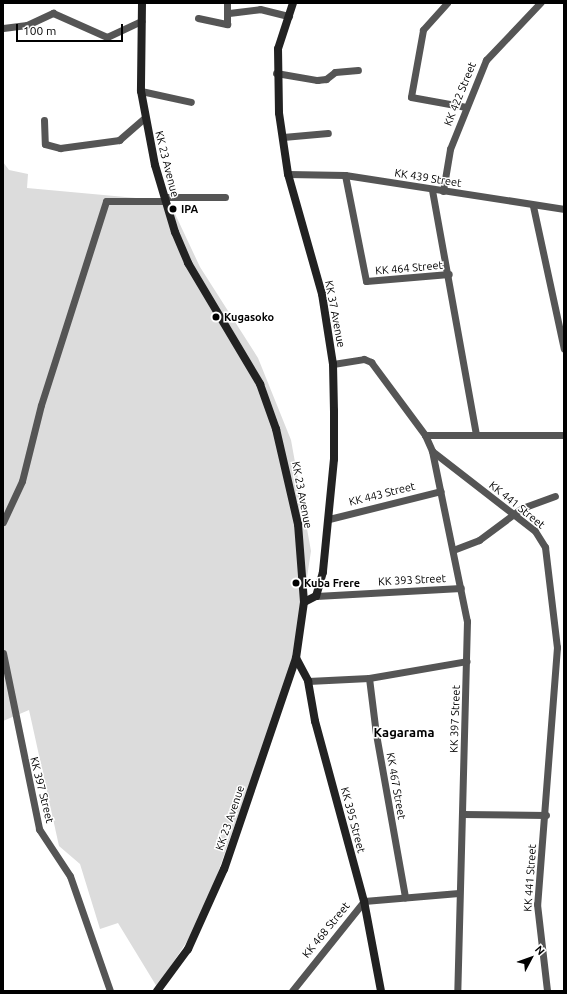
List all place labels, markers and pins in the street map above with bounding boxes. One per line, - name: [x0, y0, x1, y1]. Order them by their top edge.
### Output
- place label: IPA: [181, 202, 198, 216]
- marker: IPA: [168, 204, 178, 214]
- place label: Kugasoko: [224, 310, 274, 324]
- marker: Kugasoko: [211, 312, 221, 322]
- place label: Kuba Frere: [304, 576, 360, 590]
- marker: Kuba Frere: [291, 578, 301, 588]

